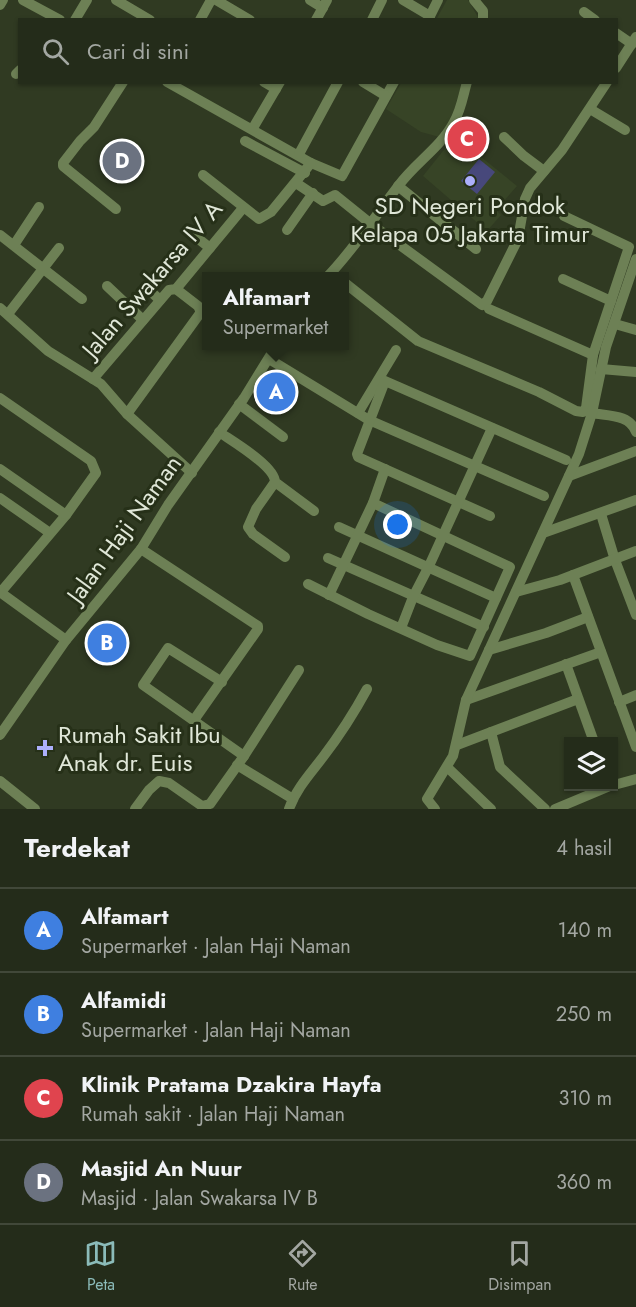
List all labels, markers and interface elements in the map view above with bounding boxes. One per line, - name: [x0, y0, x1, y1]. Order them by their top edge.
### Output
- search box: [18, 18, 618, 84]
- icon: search: [39, 35, 72, 68]
- text: Cari di sini: [87, 35, 189, 67]
- pin: C: [448, 116, 486, 162]
- pin: D: [102, 138, 142, 184]
- marker: SD Negeri Pondok Kelapa 05 Jakarta Timur: [463, 174, 477, 188]
- place label: SD Negeri Pondok Kelapa 05 Jakarta Timur: [351, 188, 590, 251]
- street label: Jalan Swakarsa IV A: [72, 192, 230, 368]
- popup: [202, 272, 349, 350]
- text: Alfamart: [223, 281, 310, 313]
- text: Supermarket: [223, 313, 328, 342]
- pin: A: [256, 370, 296, 414]
- street label: Jalan Haji Naman: [57, 448, 190, 613]
- your location: [383, 510, 412, 539]
- pin: B: [88, 620, 126, 666]
- place label: Rumah Sakit Ibu Anak dr. Euis: [58, 717, 221, 780]
- map controls: [564, 737, 618, 791]
- button: layers: [564, 737, 618, 791]
- marker: Rumah Sakit Ibu Anak dr. Euis: [36, 739, 54, 757]
- text: Terdekat: [24, 829, 130, 867]
- text: 4 hasil: [556, 834, 612, 863]
- text: Alfamart: [81, 900, 168, 932]
- text: A: [36, 916, 51, 945]
- text: 140 m: [558, 916, 612, 945]
- text: Supermarket · Jalan Haji Naman: [81, 932, 351, 961]
- text: Alfamidi: [81, 984, 166, 1016]
- text: B: [37, 1000, 50, 1029]
- text: 250 m: [556, 1000, 612, 1029]
- text: Supermarket · Jalan Haji Naman: [81, 1016, 351, 1045]
- text: Klinik Pratama Dzakira Hayfa: [81, 1068, 382, 1100]
- text: C: [36, 1084, 51, 1113]
- text: 310 m: [558, 1084, 612, 1113]
- text: Rumah sakit · Jalan Haji Naman: [81, 1100, 345, 1129]
- text: Masjid An Nuur: [81, 1152, 242, 1184]
- text: D: [36, 1168, 51, 1197]
- text: 360 m: [556, 1168, 612, 1197]
- text: Masjid · Jalan Swakarsa IV B: [81, 1184, 318, 1213]
- tab: Peta: [84, 1237, 117, 1296]
- tab: Rute: [286, 1237, 319, 1296]
- tab: Disimpan: [488, 1237, 552, 1296]

